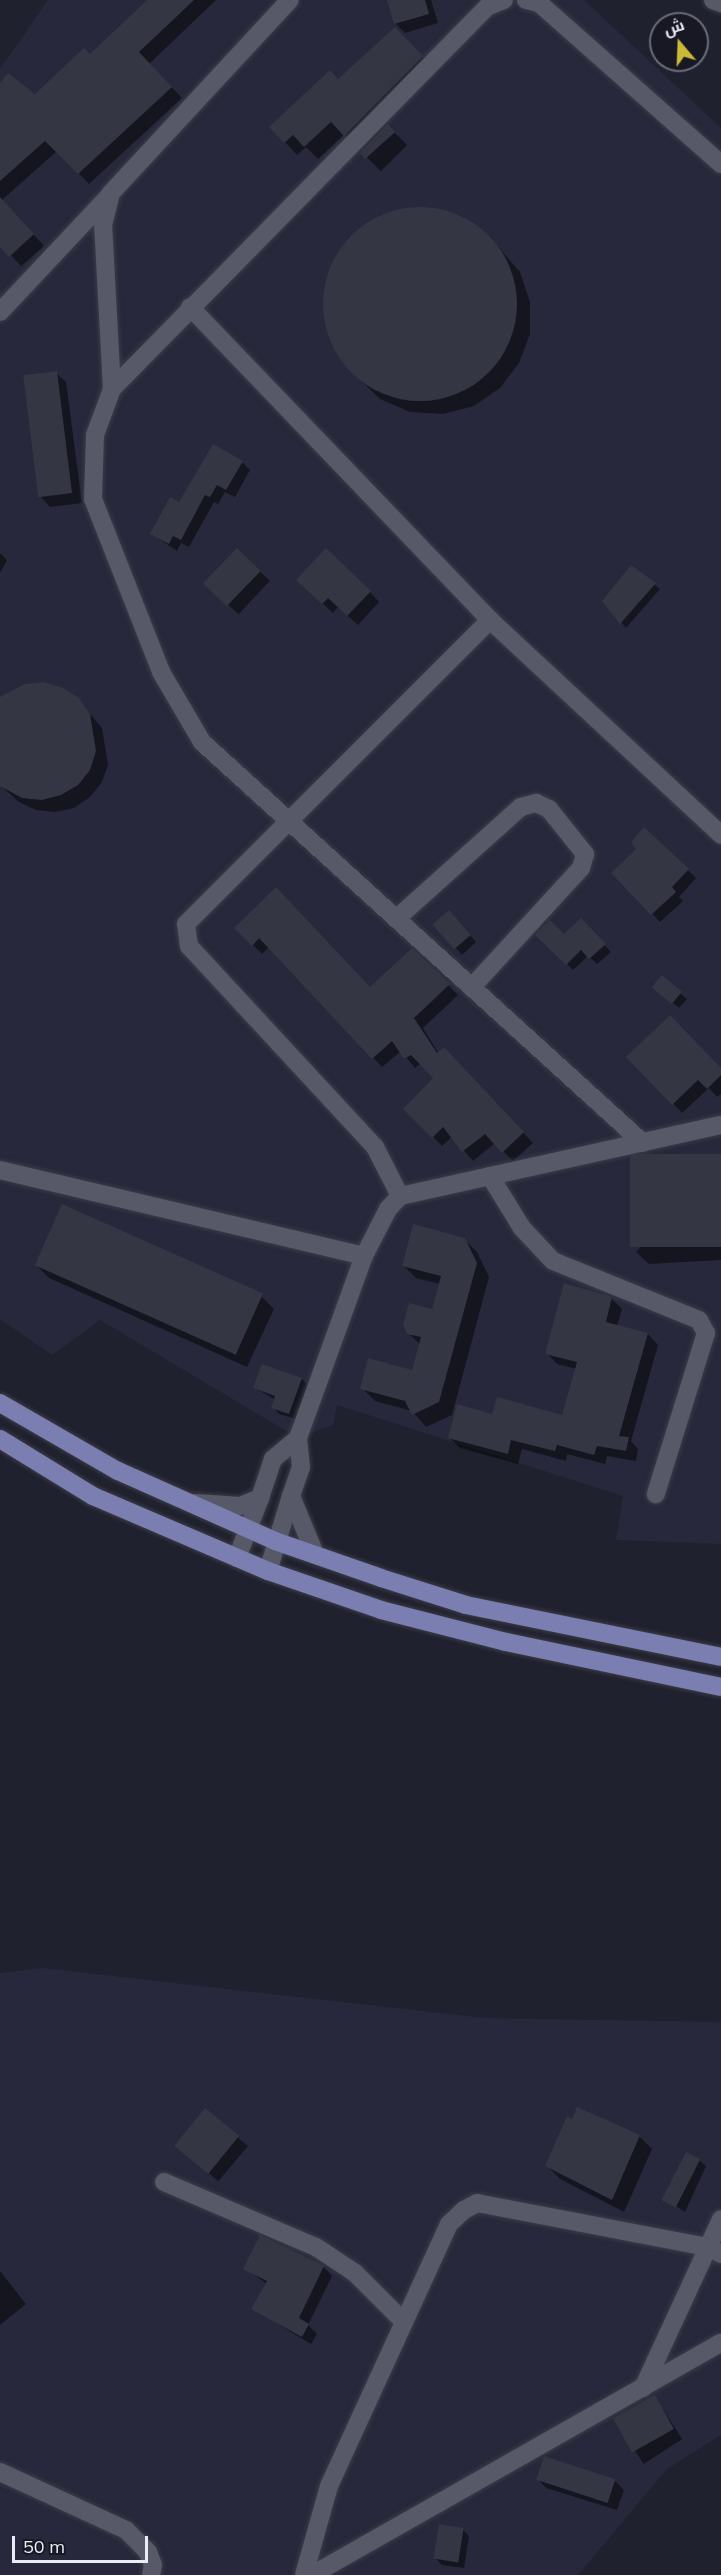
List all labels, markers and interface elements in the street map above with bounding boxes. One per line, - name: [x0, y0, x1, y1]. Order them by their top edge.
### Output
- north arrow: [649, 12, 709, 72]
- text: ش: [661, 14, 687, 40]
- scale bar: [15, 2524, 152, 2562]
- text: 50 m: [23, 2535, 65, 2558]

